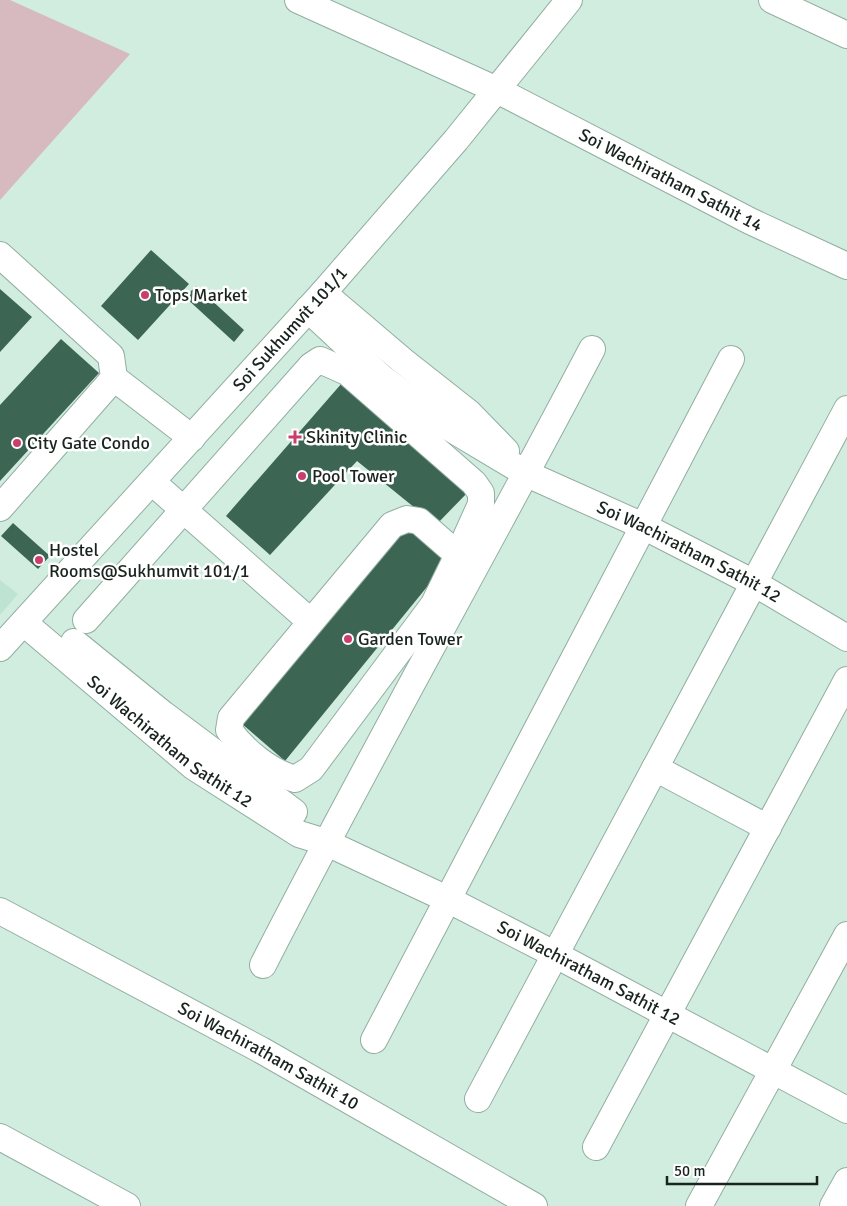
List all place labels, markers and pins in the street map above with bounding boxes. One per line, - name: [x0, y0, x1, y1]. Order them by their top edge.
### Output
- place label: Tops Market: [155, 284, 247, 306]
- marker: Tops Market: [139, 289, 151, 301]
- place label: Skinity Clinic: [306, 426, 407, 448]
- marker: Skinity Clinic: [288, 430, 302, 444]
- place label: City Gate Condo: [27, 432, 150, 454]
- marker: City Gate Condo: [11, 437, 23, 449]
- place label: Pool Tower: [312, 465, 395, 487]
- marker: Pool Tower: [296, 470, 308, 482]
- place label: Hostel Rooms@Sukhumvit 101/1: [49, 539, 250, 582]
- marker: Hostel Rooms@Sukhumvit 101/1: [33, 554, 45, 566]
- place label: Garden Tower: [358, 628, 463, 650]
- marker: Garden Tower: [342, 633, 354, 645]

